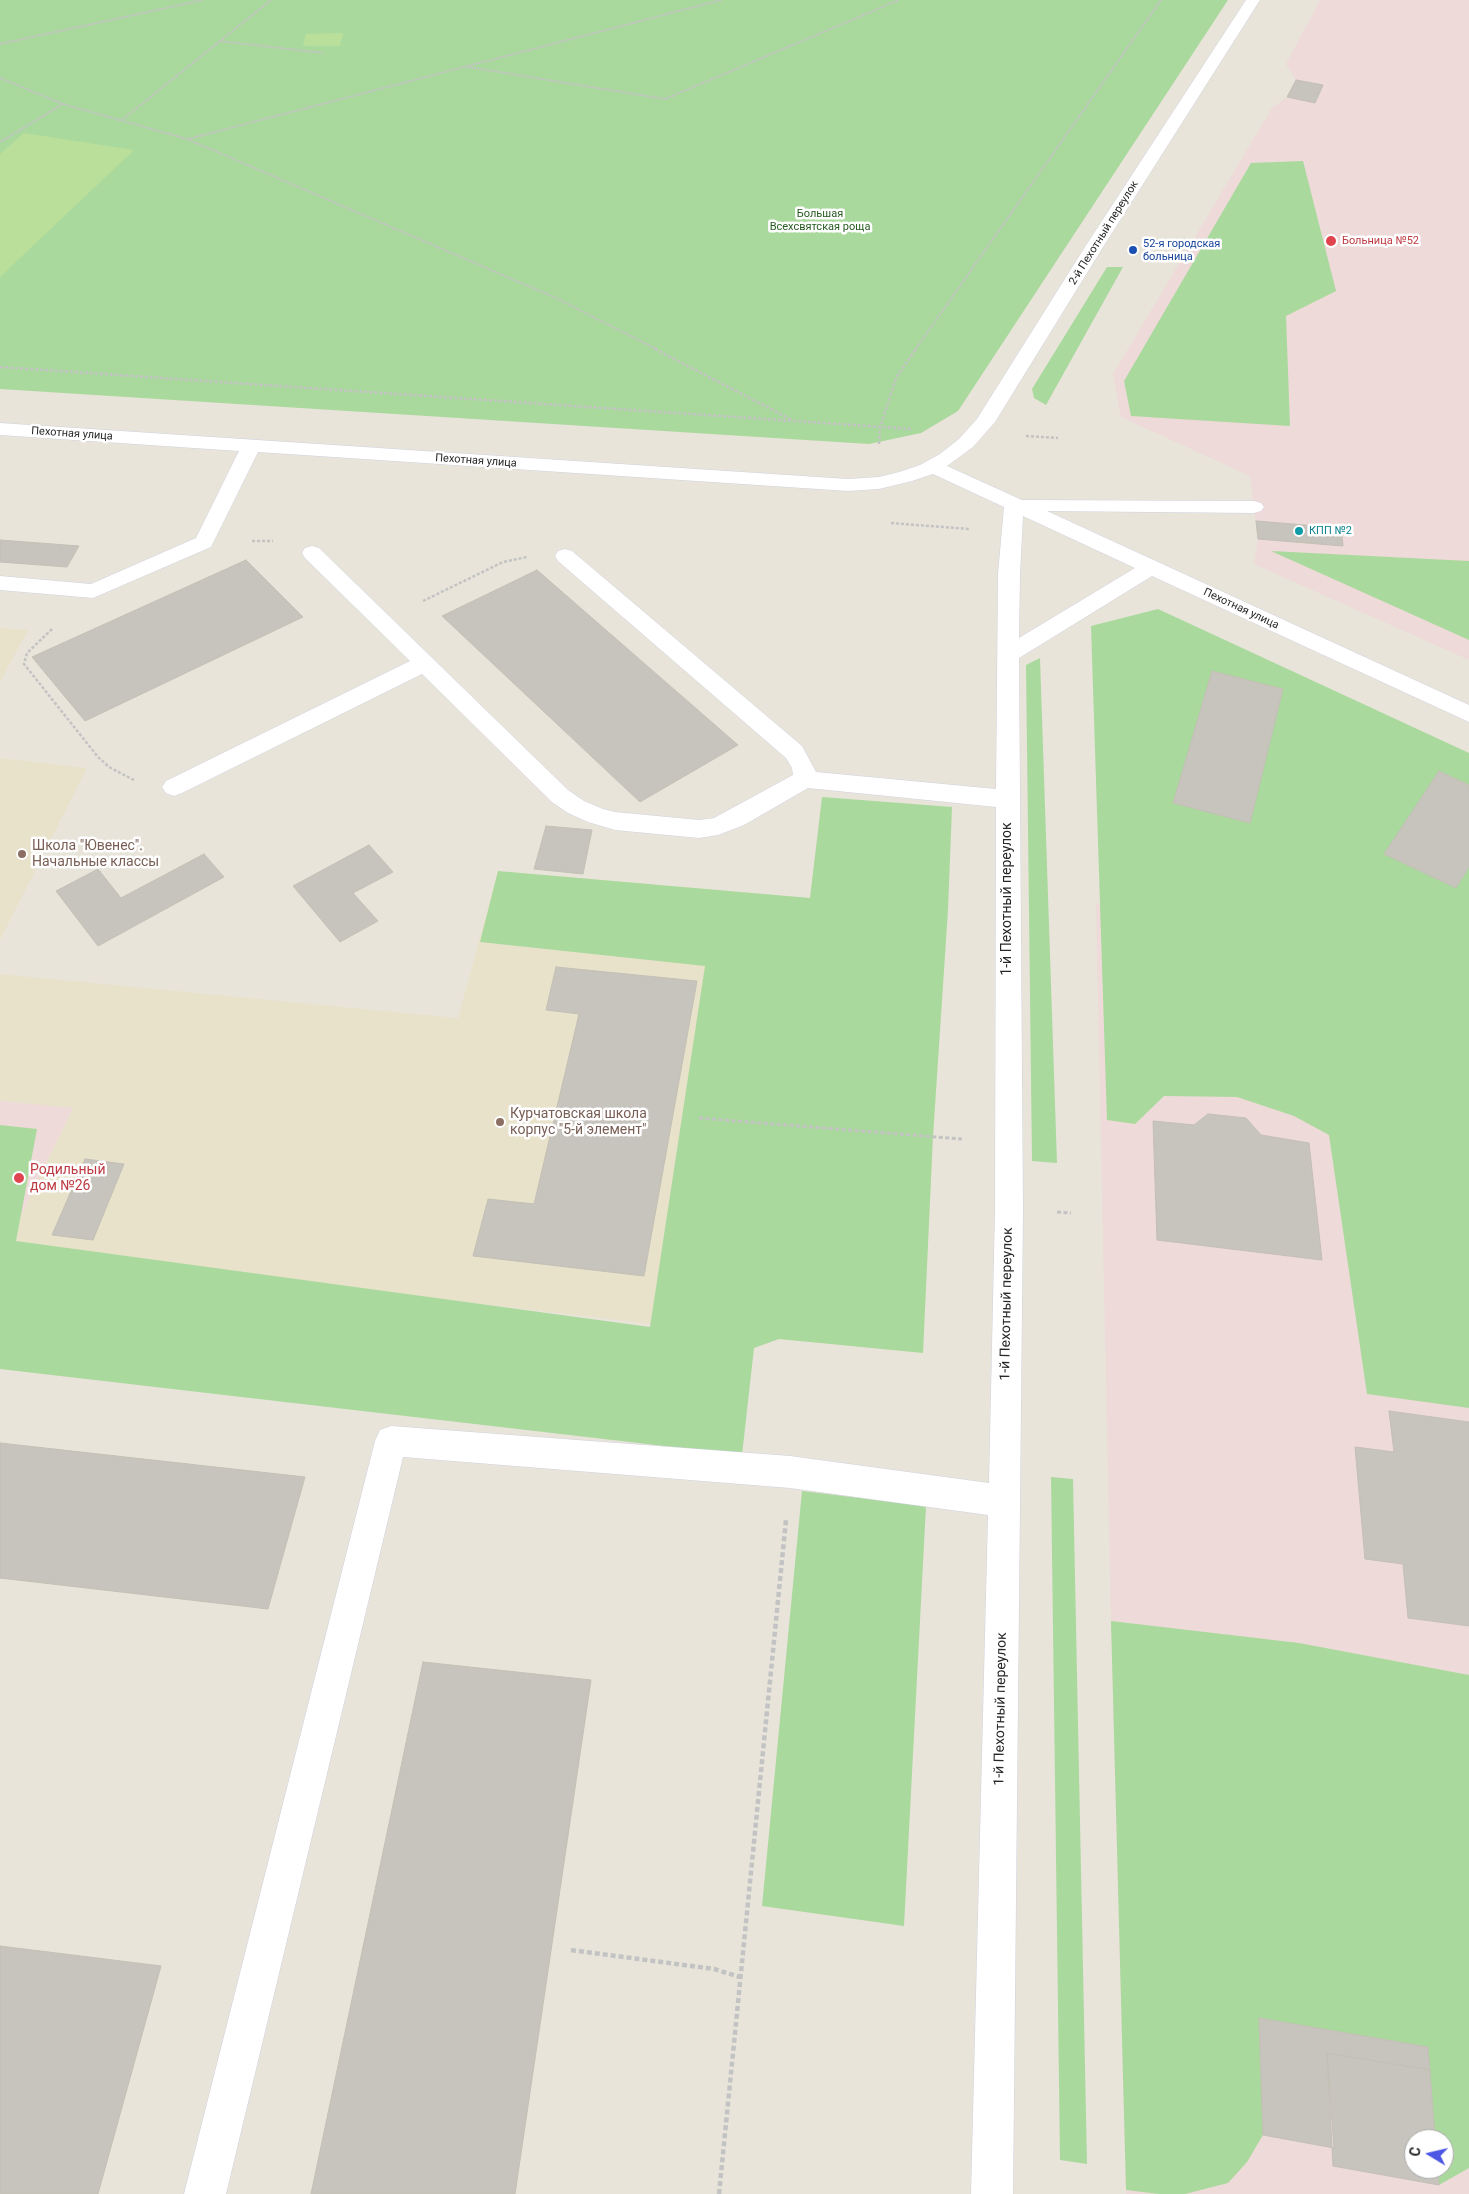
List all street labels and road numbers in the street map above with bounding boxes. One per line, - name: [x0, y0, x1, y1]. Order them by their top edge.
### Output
- street label: 2-й Пехотный переулок: [1066, 178, 1142, 288]
- street label: Пехотная улица: [31, 425, 113, 443]
- street label: Пехотная улица: [435, 452, 517, 470]
- street label: Пехотная улица: [1201, 586, 1281, 632]
- street label: 1-й Пехотный переулок: [999, 822, 1015, 976]
- street label: 1-й Пехотный переулок: [997, 1227, 1017, 1381]
- street label: 1-й Пехотный переулок: [991, 1632, 1011, 1786]

